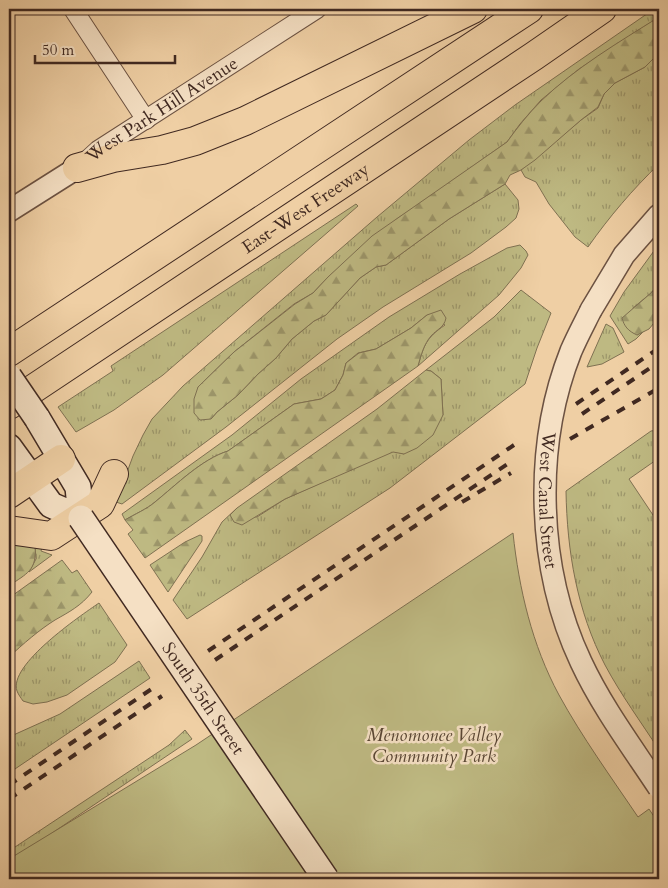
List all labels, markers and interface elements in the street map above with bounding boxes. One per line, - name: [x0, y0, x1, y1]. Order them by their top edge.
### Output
- scale bar: [35, 32, 175, 64]
- text: 50 m: [42, 40, 74, 60]
- street label: West Park Hill Avenue: [80, 51, 243, 168]
- street label: East-West Freeway: [237, 156, 375, 259]
- street label: West Canal Street: [532, 429, 564, 571]
- street label: South 35th Street: [156, 637, 251, 760]
- park label: Menomonee Valley Community Park: [367, 723, 501, 769]

